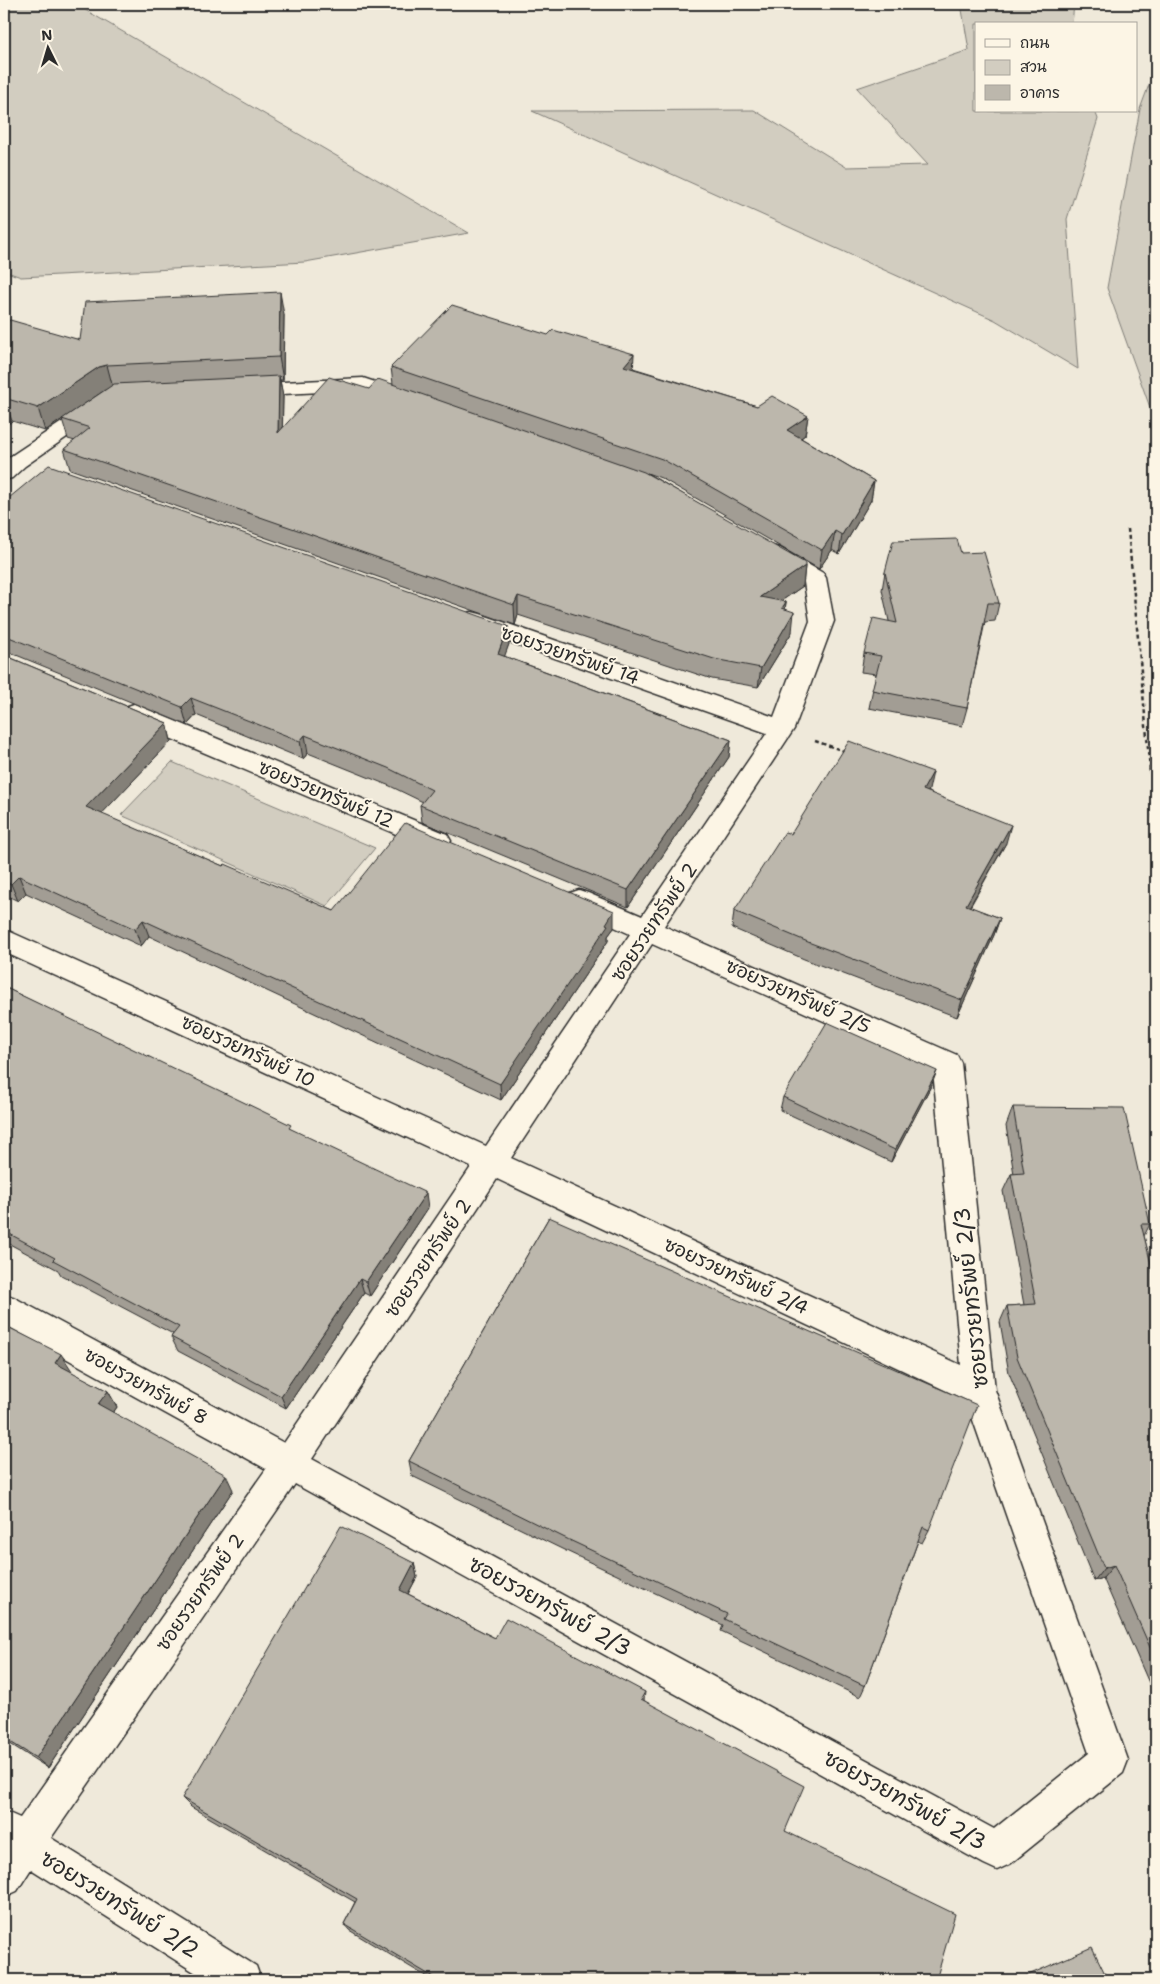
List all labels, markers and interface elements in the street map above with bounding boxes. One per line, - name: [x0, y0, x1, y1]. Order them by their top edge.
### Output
- north arrow: [22, 22, 72, 72]
- legend: [975, 22, 1138, 112]
- text: N: [41, 26, 53, 44]
- text: ถนน: [1020, 33, 1049, 53]
- text: สวน: [1020, 57, 1047, 77]
- text: อาคาร: [1020, 83, 1060, 103]
- street label: ซอยรวยทรัพย์ 14: [497, 620, 643, 690]
- street label: ซอยรวยทรัพย์ 12: [254, 754, 398, 834]
- street label: ซอยรวยทรัพย์ 2: [605, 858, 703, 986]
- street label: ซอยรวยทรัพย์ 2/5: [722, 953, 874, 1039]
- street label: ซอยรวยทรัพย์ 10: [177, 1009, 319, 1093]
- street label: ซอยรวยทรัพย์ 2: [379, 1194, 477, 1322]
- street label: ซอยรวยทรัพย์ 2/3: [947, 1206, 995, 1390]
- street label: ซอยรวยทรัพย์ 2/4: [660, 1232, 812, 1320]
- street label: ซอยรวยทรัพย์ 8: [80, 1342, 212, 1430]
- street label: ซอยรวยทรัพย์ 2: [150, 1528, 250, 1656]
- street label: ซอยรวยทรัพย์ 2/3: [463, 1549, 637, 1663]
- street label: ซอยรวยทรัพย์ 2/3: [818, 1743, 992, 1857]
- street label: ซอยรวยทรัพย์ 2/2: [35, 1843, 205, 1965]

